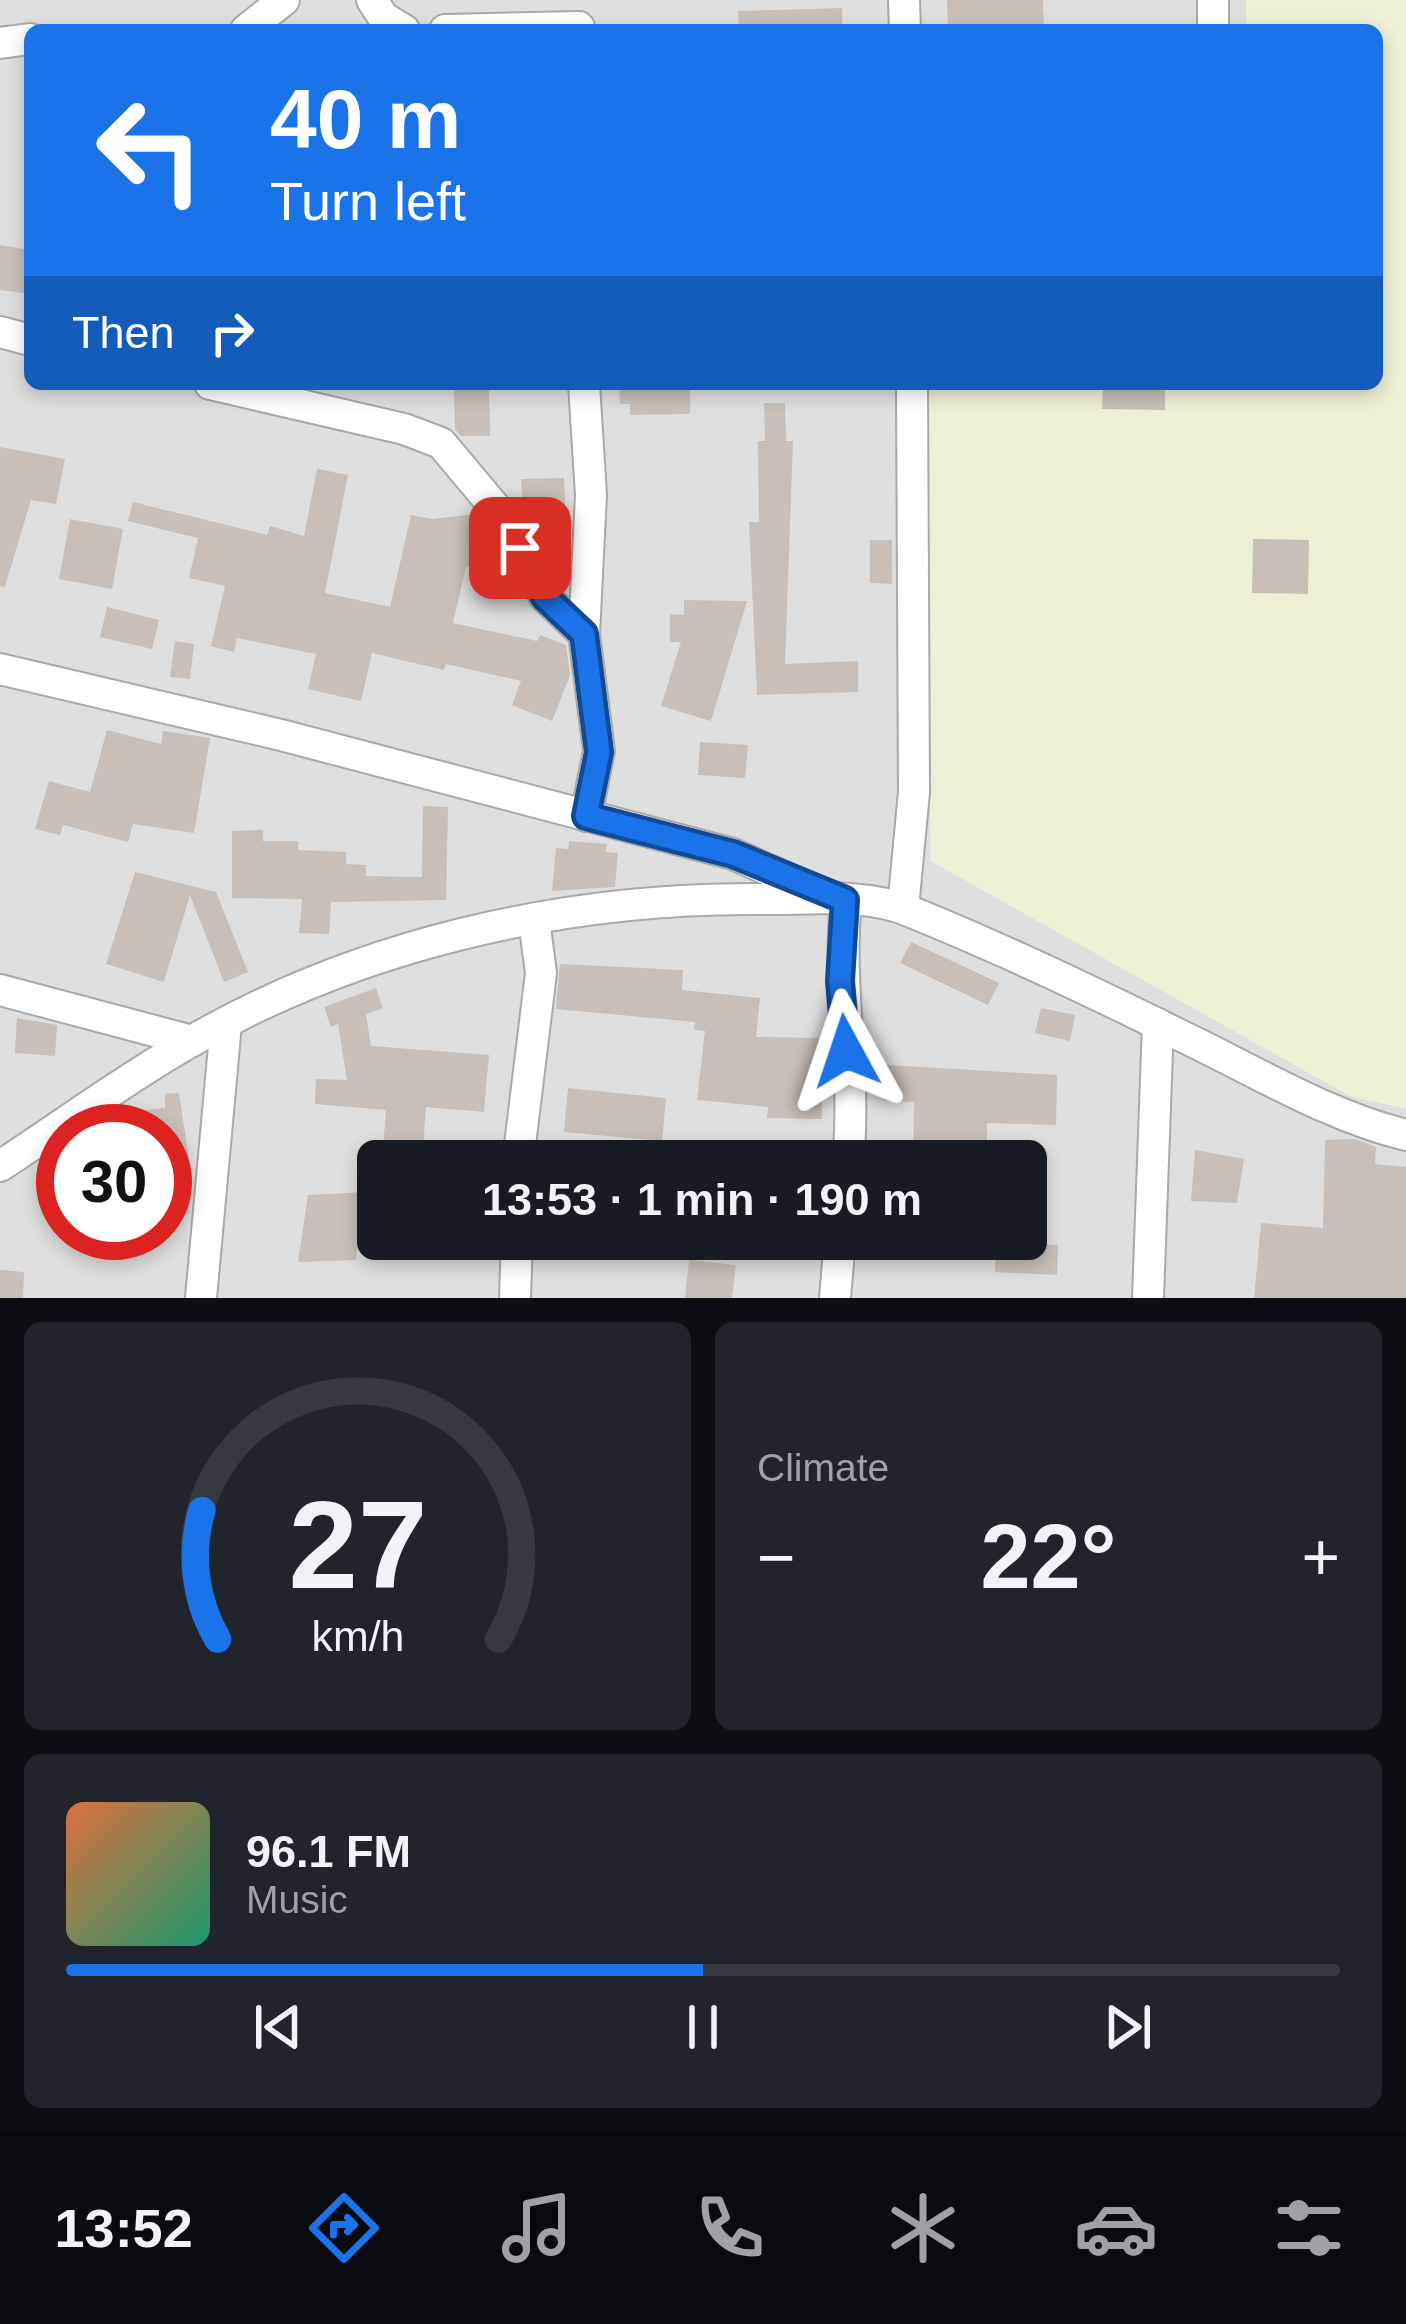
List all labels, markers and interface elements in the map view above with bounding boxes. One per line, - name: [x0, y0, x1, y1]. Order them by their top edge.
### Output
- icon: left: [72, 72, 228, 228]
- text: 40 m: [270, 72, 461, 166]
- text: Turn left: [270, 171, 466, 231]
- icon: right: [199, 300, 265, 366]
- text: Then: [72, 307, 175, 358]
- pin: [469, 497, 571, 599]
- icon: arrive: [487, 515, 553, 581]
- position arrow: [783, 988, 909, 1114]
- speed limit sign: 30: [36, 1104, 192, 1260]
- text: 13:53 · 1 min · 190 m: [482, 1174, 922, 1225]
- text: Climate: [757, 1446, 889, 1489]
- text: 27: [288, 1475, 427, 1614]
- text: 22°: [980, 1507, 1117, 1607]
- text: −: [757, 1520, 796, 1594]
- text: +: [1301, 1520, 1340, 1594]
- text: km/h: [311, 1612, 404, 1660]
- text: 96.1 FM: [246, 1826, 411, 1877]
- text: Music: [246, 1878, 348, 1921]
- icon: previous: [245, 1994, 311, 2060]
- icon: pause: [670, 1994, 736, 2060]
- icon: next: [1095, 1994, 1161, 2060]
- icon: directions: [302, 2186, 386, 2270]
- icon: music: [495, 2186, 579, 2270]
- icon: phone: [688, 2186, 772, 2270]
- icon: climate: [881, 2186, 965, 2270]
- icon: car: [1074, 2186, 1158, 2270]
- icon: filters: [1267, 2186, 1351, 2270]
- text: 13:52: [55, 2198, 193, 2258]

